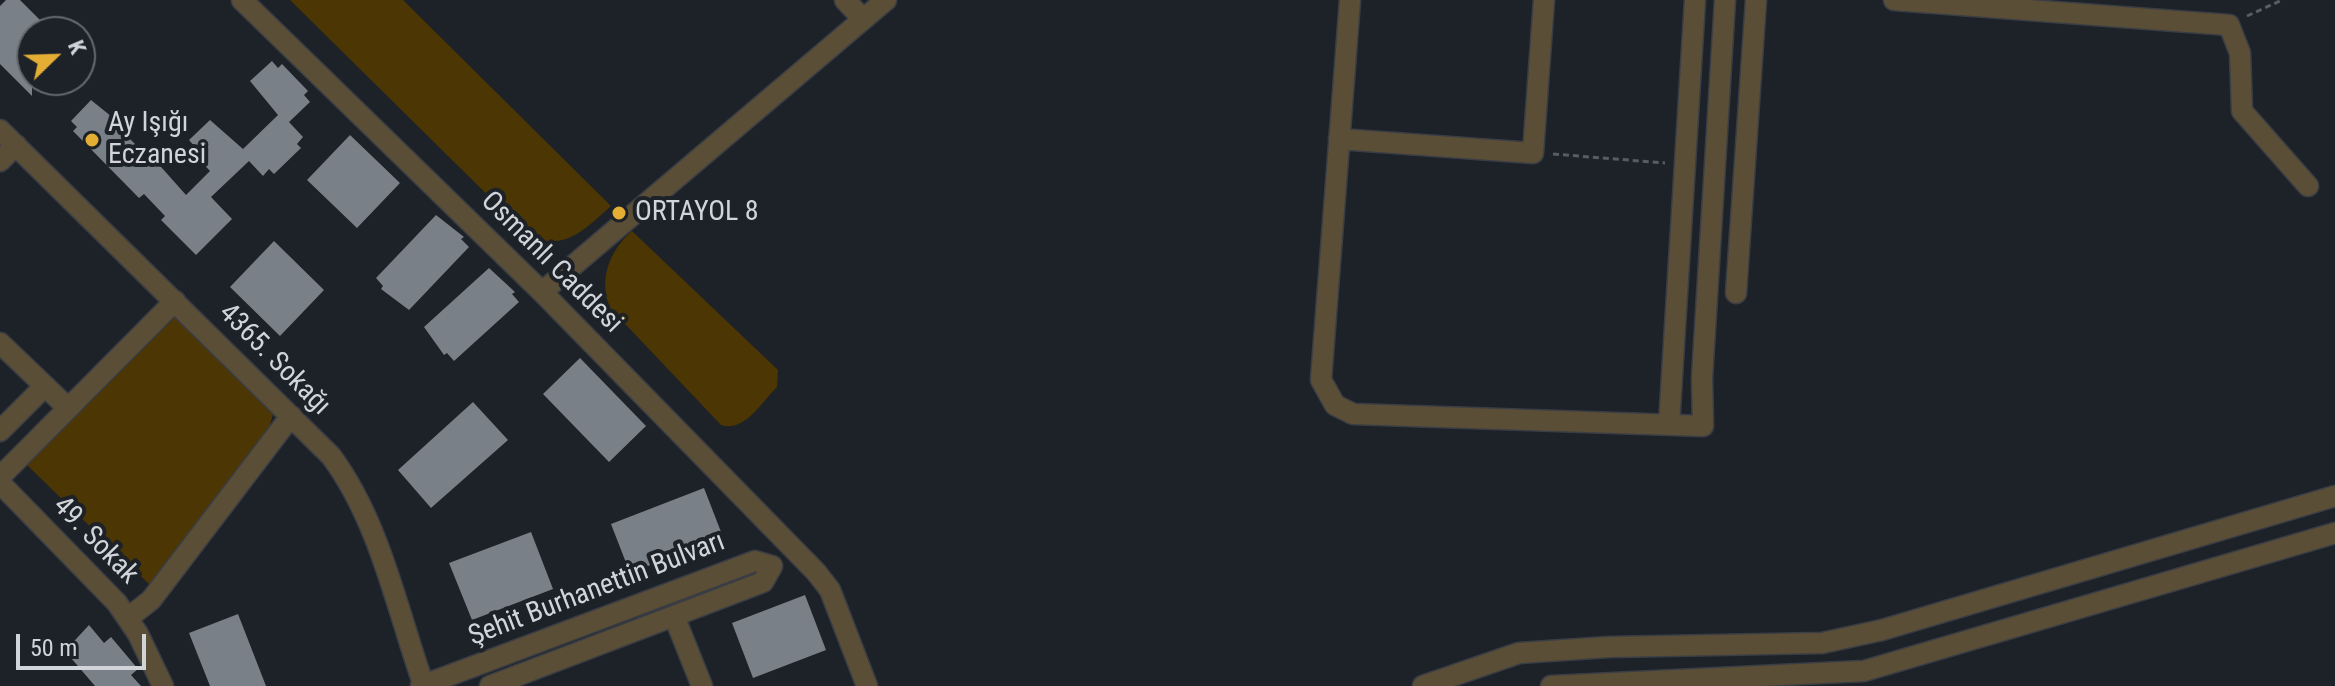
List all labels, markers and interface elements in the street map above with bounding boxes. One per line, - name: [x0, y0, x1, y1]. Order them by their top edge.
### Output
- north arrow: [16, 16, 96, 96]
- text: K: [63, 37, 91, 58]
- place label: Ay Işığı Eczanesi: [108, 107, 206, 173]
- marker: Ay Işığı Eczanesi: [83, 131, 101, 149]
- street label: Osmanlı Caddesi: [473, 185, 629, 341]
- place label: ORTAYOL 8: [635, 196, 759, 230]
- marker: ORTAYOL 8: [610, 204, 628, 222]
- street label: 4365. Sokağı: [211, 297, 337, 423]
- street label: 49. Sokak: [45, 490, 145, 592]
- street label: Şehit Burhanettin Bulvarı: [464, 526, 730, 654]
- scale bar: [20, 618, 150, 668]
- text: 50 m: [30, 634, 77, 662]

